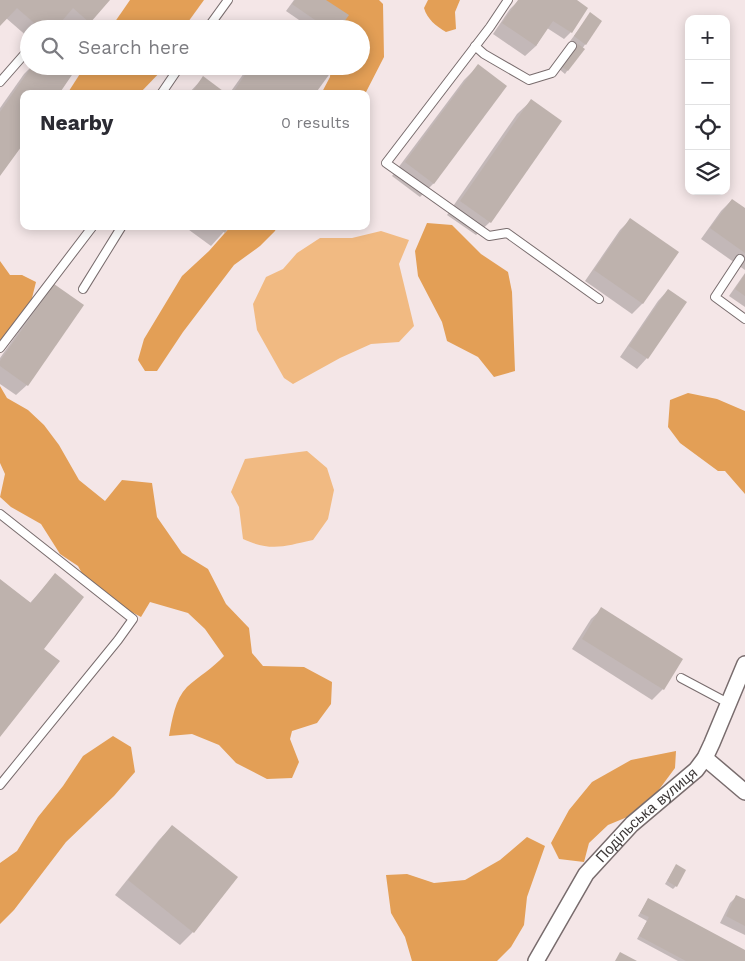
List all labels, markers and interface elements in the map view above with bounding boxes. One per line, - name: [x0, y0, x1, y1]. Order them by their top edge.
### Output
- map controls: [685, 15, 730, 195]
- button: +: [685, 15, 730, 60]
- search box: [20, 20, 370, 75]
- icon: search: [38, 34, 66, 62]
- text: Search here: [78, 36, 189, 59]
- button: −: [685, 60, 730, 105]
- button: locate: [685, 105, 730, 150]
- text: Nearby: [40, 110, 113, 135]
- text: 0 results: [281, 113, 350, 132]
- button: layers: [685, 150, 730, 195]
- street label: Подільська вулиця: [592, 764, 701, 866]

